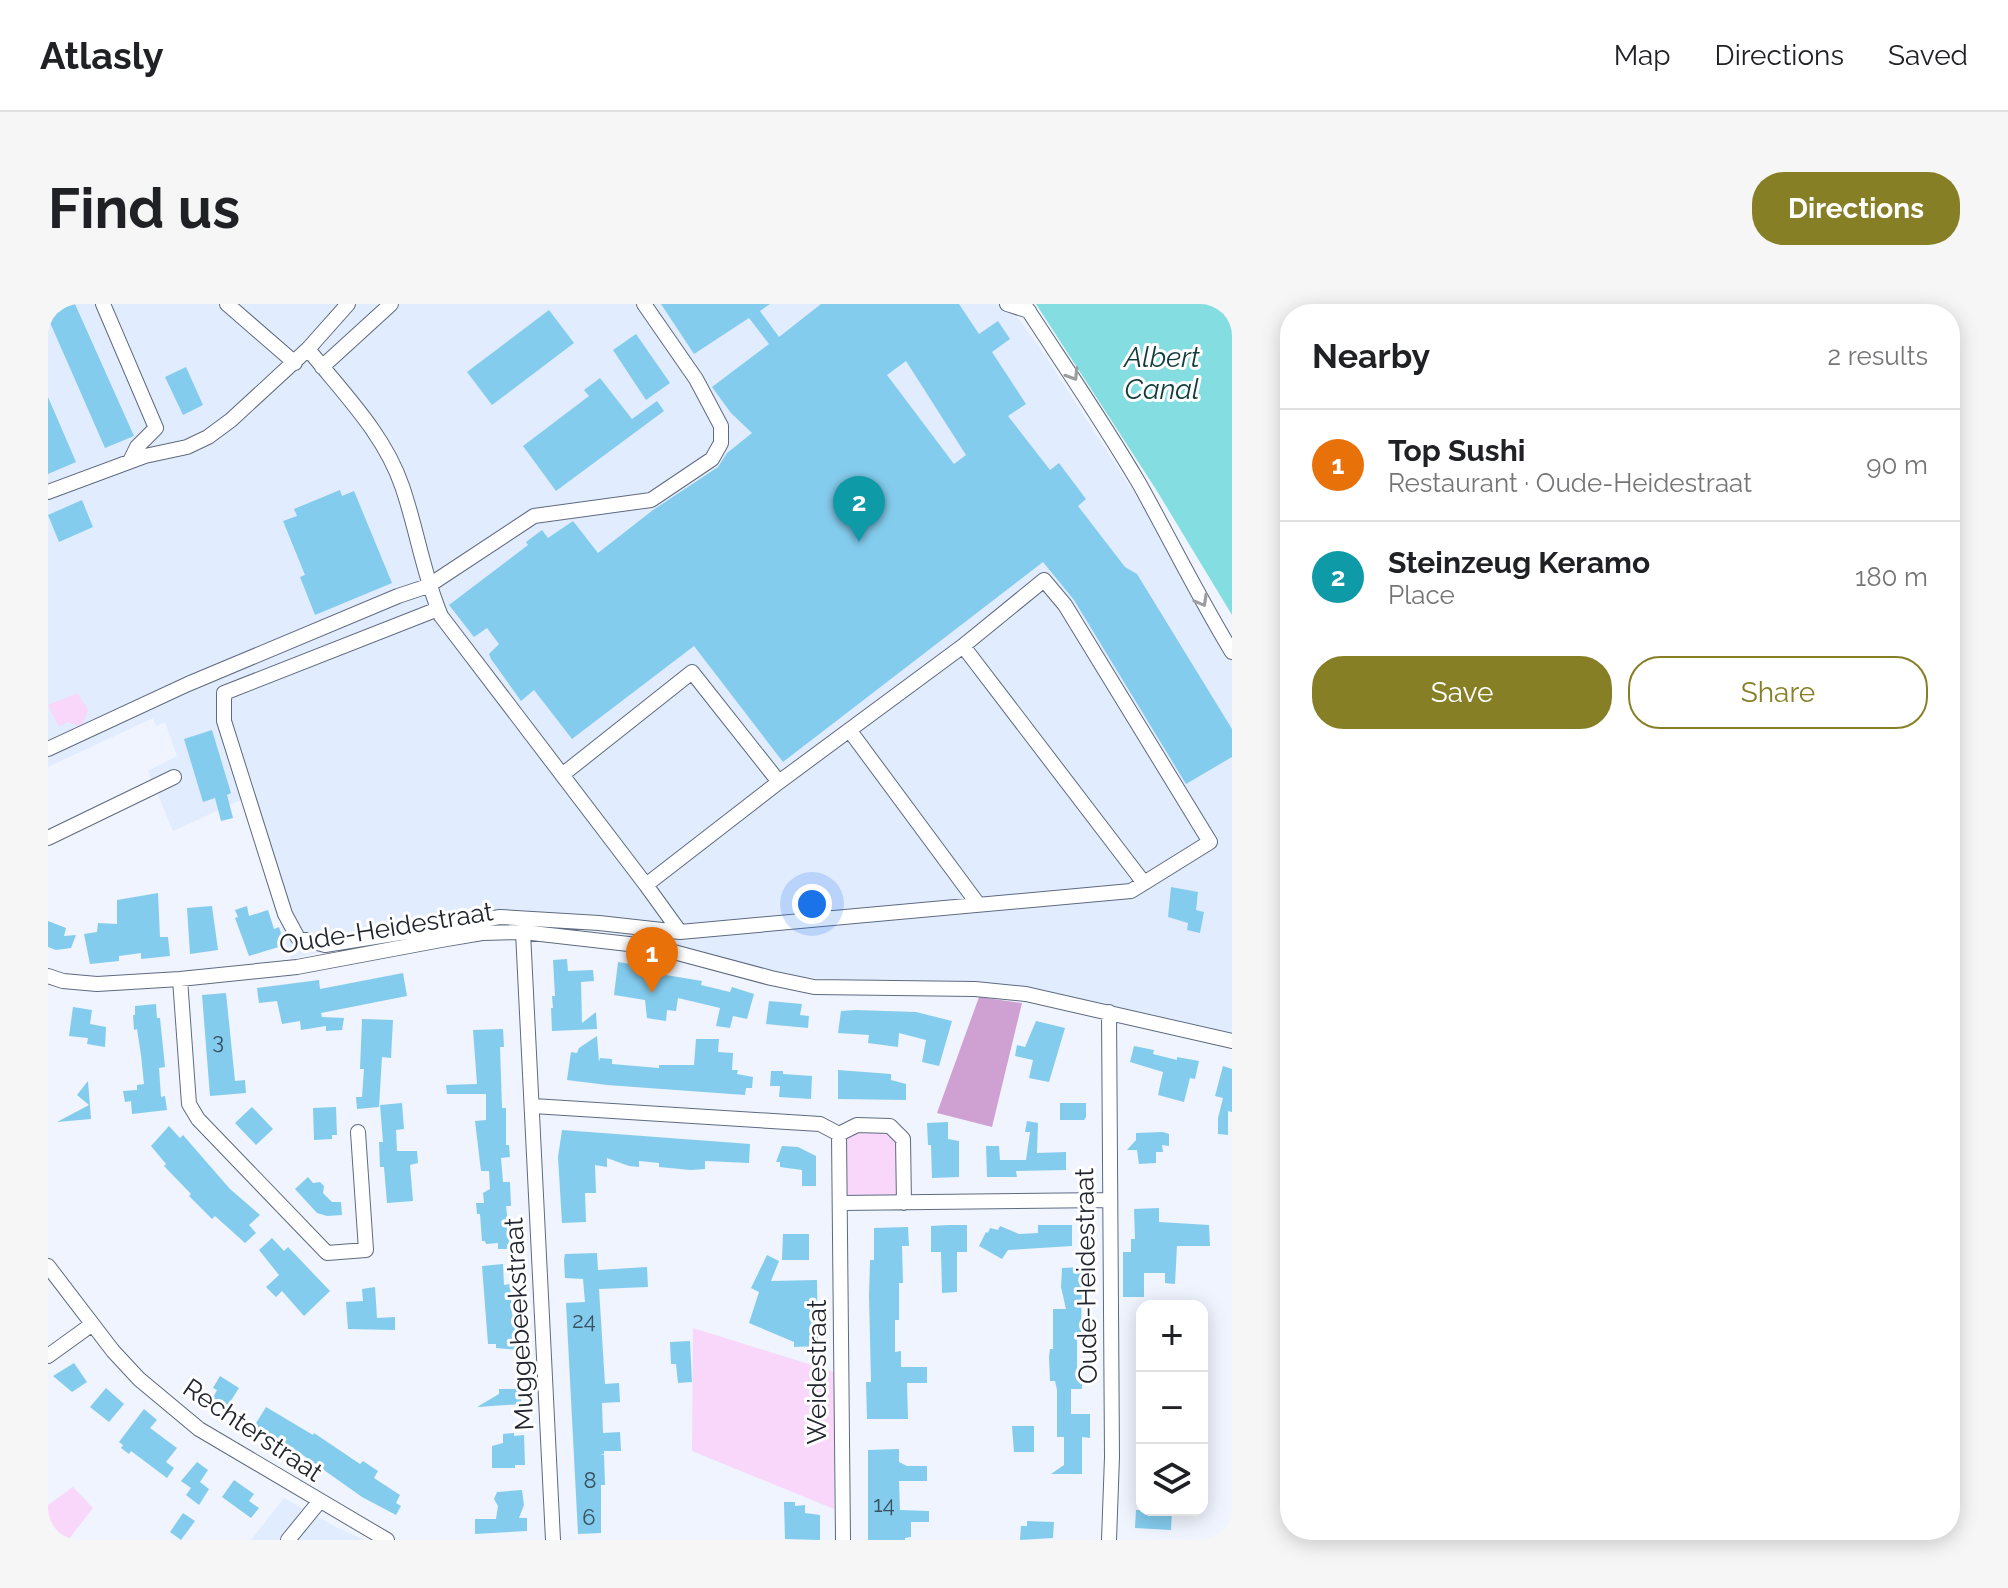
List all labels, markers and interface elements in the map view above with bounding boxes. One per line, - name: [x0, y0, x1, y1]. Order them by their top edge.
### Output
- text: Atlasly: [40, 33, 164, 78]
- text: Map: [1614, 39, 1671, 72]
- text: Directions: [1715, 39, 1844, 72]
- text: Saved: [1888, 39, 1968, 72]
- button: Directions: [1752, 172, 1960, 245]
- text: Find us: [48, 175, 240, 241]
- text: Nearby: [1312, 336, 1430, 376]
- water label: Albert Canal: [1122, 341, 1201, 406]
- text: 2 results: [1828, 341, 1928, 371]
- one-way arrow: [1063, 367, 1078, 381]
- text: Top Sushi: [1388, 433, 1525, 468]
- text: 1: [1332, 450, 1344, 480]
- text: 90 m: [1866, 450, 1928, 480]
- text: Restaurant · Oude-Heidestraat: [1388, 468, 1752, 498]
- pin: 2: [833, 476, 885, 542]
- text: Steinzeug Keramo: [1388, 545, 1650, 580]
- text: 2: [1331, 562, 1345, 592]
- text: 180 m: [1855, 562, 1928, 592]
- text: Place: [1388, 580, 1455, 610]
- one-way arrow: [1192, 593, 1207, 607]
- button: Save: [1312, 656, 1612, 729]
- button: Share: [1628, 656, 1928, 729]
- your location: [792, 884, 832, 924]
- street label: Oude-Heidestraat: [277, 896, 495, 960]
- pin: 1: [626, 927, 678, 993]
- house number: 3: [212, 1028, 224, 1054]
- street label: Oude-Heidestraat: [1069, 1167, 1103, 1384]
- street label: Muggebeekstraat: [498, 1216, 540, 1431]
- street label: Weidestraat: [802, 1299, 832, 1445]
- map controls: [1136, 1300, 1208, 1516]
- button: +: [1136, 1300, 1208, 1372]
- house number: 24: [572, 1307, 596, 1333]
- street label: Rechterstraat: [178, 1372, 328, 1488]
- button: −: [1136, 1372, 1208, 1444]
- button: layers: [1136, 1444, 1208, 1516]
- house number: 8: [583, 1467, 597, 1493]
- house number: 14: [873, 1491, 895, 1517]
- house number: 6: [582, 1504, 596, 1530]

